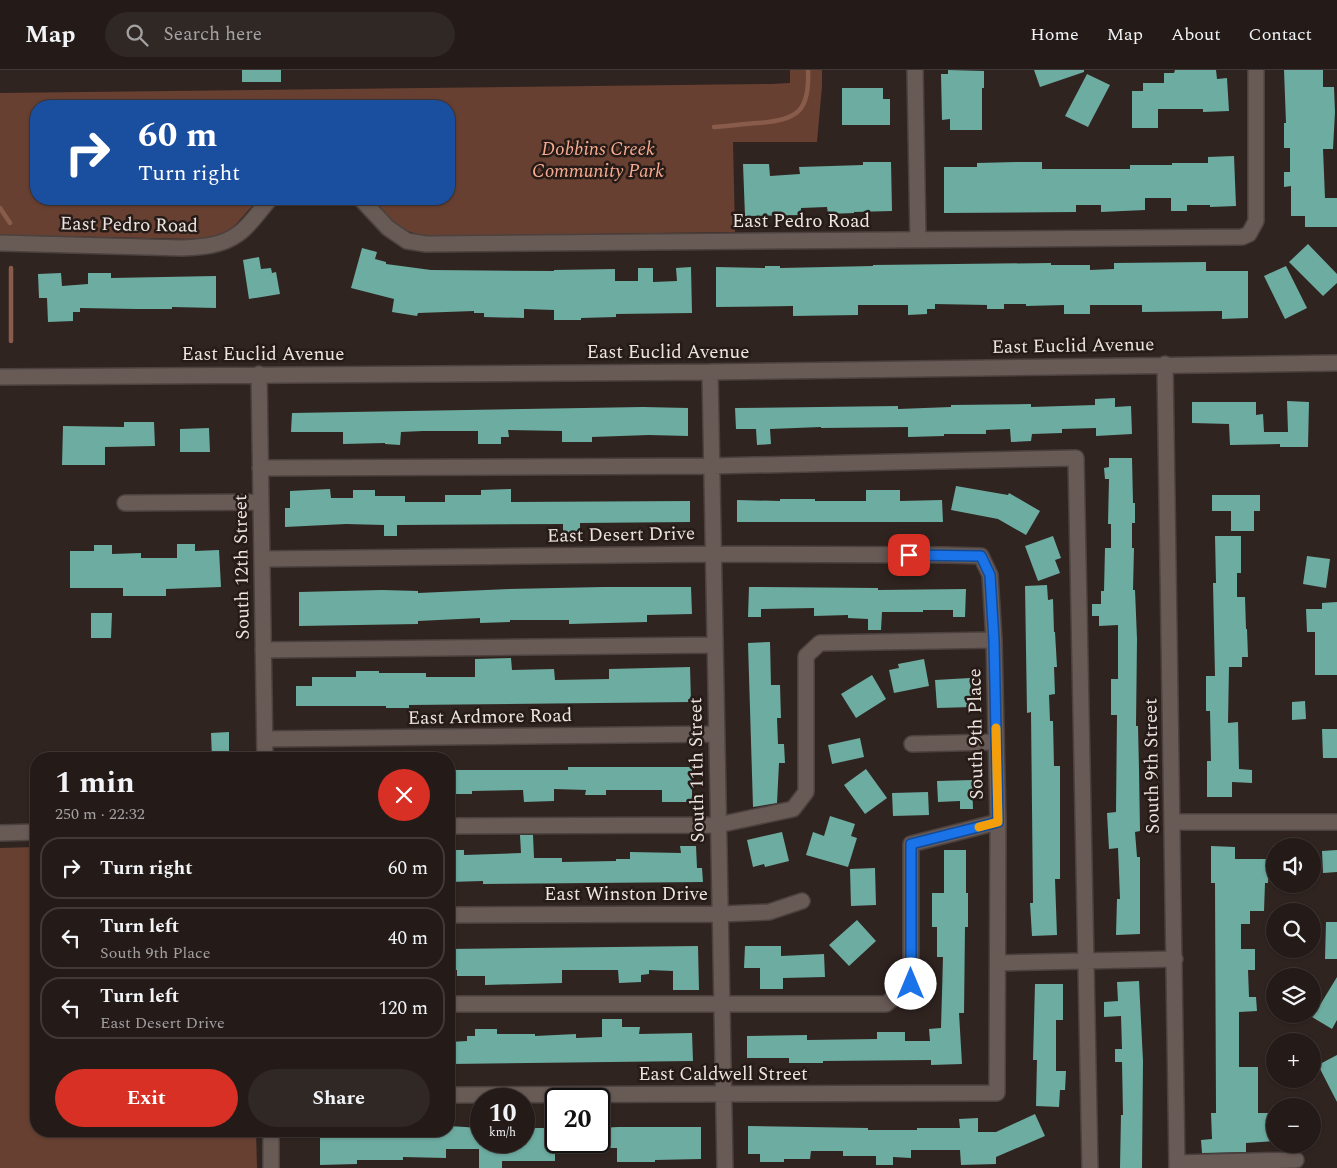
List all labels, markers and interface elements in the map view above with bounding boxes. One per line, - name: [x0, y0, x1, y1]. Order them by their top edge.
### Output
- search box: [105, 12, 455, 57]
- text: Map: [25, 17, 75, 53]
- text: Search here: [163, 20, 262, 49]
- icon: search: [123, 21, 151, 49]
- text: Home: [1030, 21, 1079, 48]
- text: Map: [1107, 21, 1143, 48]
- text: About: [1171, 21, 1221, 48]
- text: Contact: [1249, 21, 1312, 48]
- text: 60 m: [138, 109, 218, 162]
- icon: right: [55, 120, 120, 185]
- park label: Dobbins Creek Community Park: [532, 135, 664, 186]
- text: Turn right: [138, 157, 240, 190]
- street label: East Pedro Road: [732, 207, 870, 236]
- street label: East Pedro Road: [60, 209, 198, 241]
- street label: East Euclid Avenue: [991, 330, 1155, 362]
- street label: East Euclid Avenue: [587, 338, 749, 367]
- street label: East Euclid Avenue: [182, 340, 344, 369]
- street label: South 12th Street: [226, 494, 258, 640]
- street label: East Desert Drive: [547, 519, 695, 551]
- pin: [888, 534, 930, 576]
- icon: arrive: [895, 541, 923, 569]
- street label: South 9th Place: [960, 668, 992, 800]
- street label: South 11th Street: [681, 697, 713, 843]
- street label: South 9th Street: [1136, 698, 1168, 834]
- street label: East Ardmore Road: [408, 701, 572, 733]
- text: 1 min: [55, 760, 135, 806]
- button: close: [378, 769, 430, 821]
- text: 250 m · 22:32: [55, 802, 145, 826]
- map controls: [1266, 838, 1321, 1153]
- button: sound: [1266, 838, 1321, 893]
- icon: right: [57, 854, 85, 882]
- text: Turn right: [100, 854, 193, 883]
- text: 60 m: [388, 854, 428, 883]
- street label: East Winston Drive: [544, 880, 708, 909]
- button: search: [1266, 903, 1321, 958]
- text: Turn left: [100, 912, 179, 941]
- icon: left: [57, 924, 85, 952]
- text: 40 m: [388, 924, 428, 953]
- text: South 9th Place: [100, 941, 211, 965]
- position arrow: [884, 957, 936, 1009]
- button: layers: [1266, 968, 1321, 1023]
- text: Turn left: [100, 982, 179, 1011]
- icon: left: [57, 994, 85, 1022]
- text: 120 m: [378, 994, 428, 1023]
- text: East Desert Drive: [100, 1011, 225, 1035]
- button: +: [1266, 1033, 1321, 1088]
- street label: East Caldwell Street: [638, 1060, 808, 1089]
- button: Exit: [55, 1069, 238, 1127]
- button: Share: [248, 1069, 430, 1127]
- speed limit sign: 20: [545, 1088, 610, 1153]
- text: 10: [488, 1095, 517, 1133]
- button: −: [1266, 1098, 1321, 1153]
- text: km/h: [489, 1123, 516, 1142]

